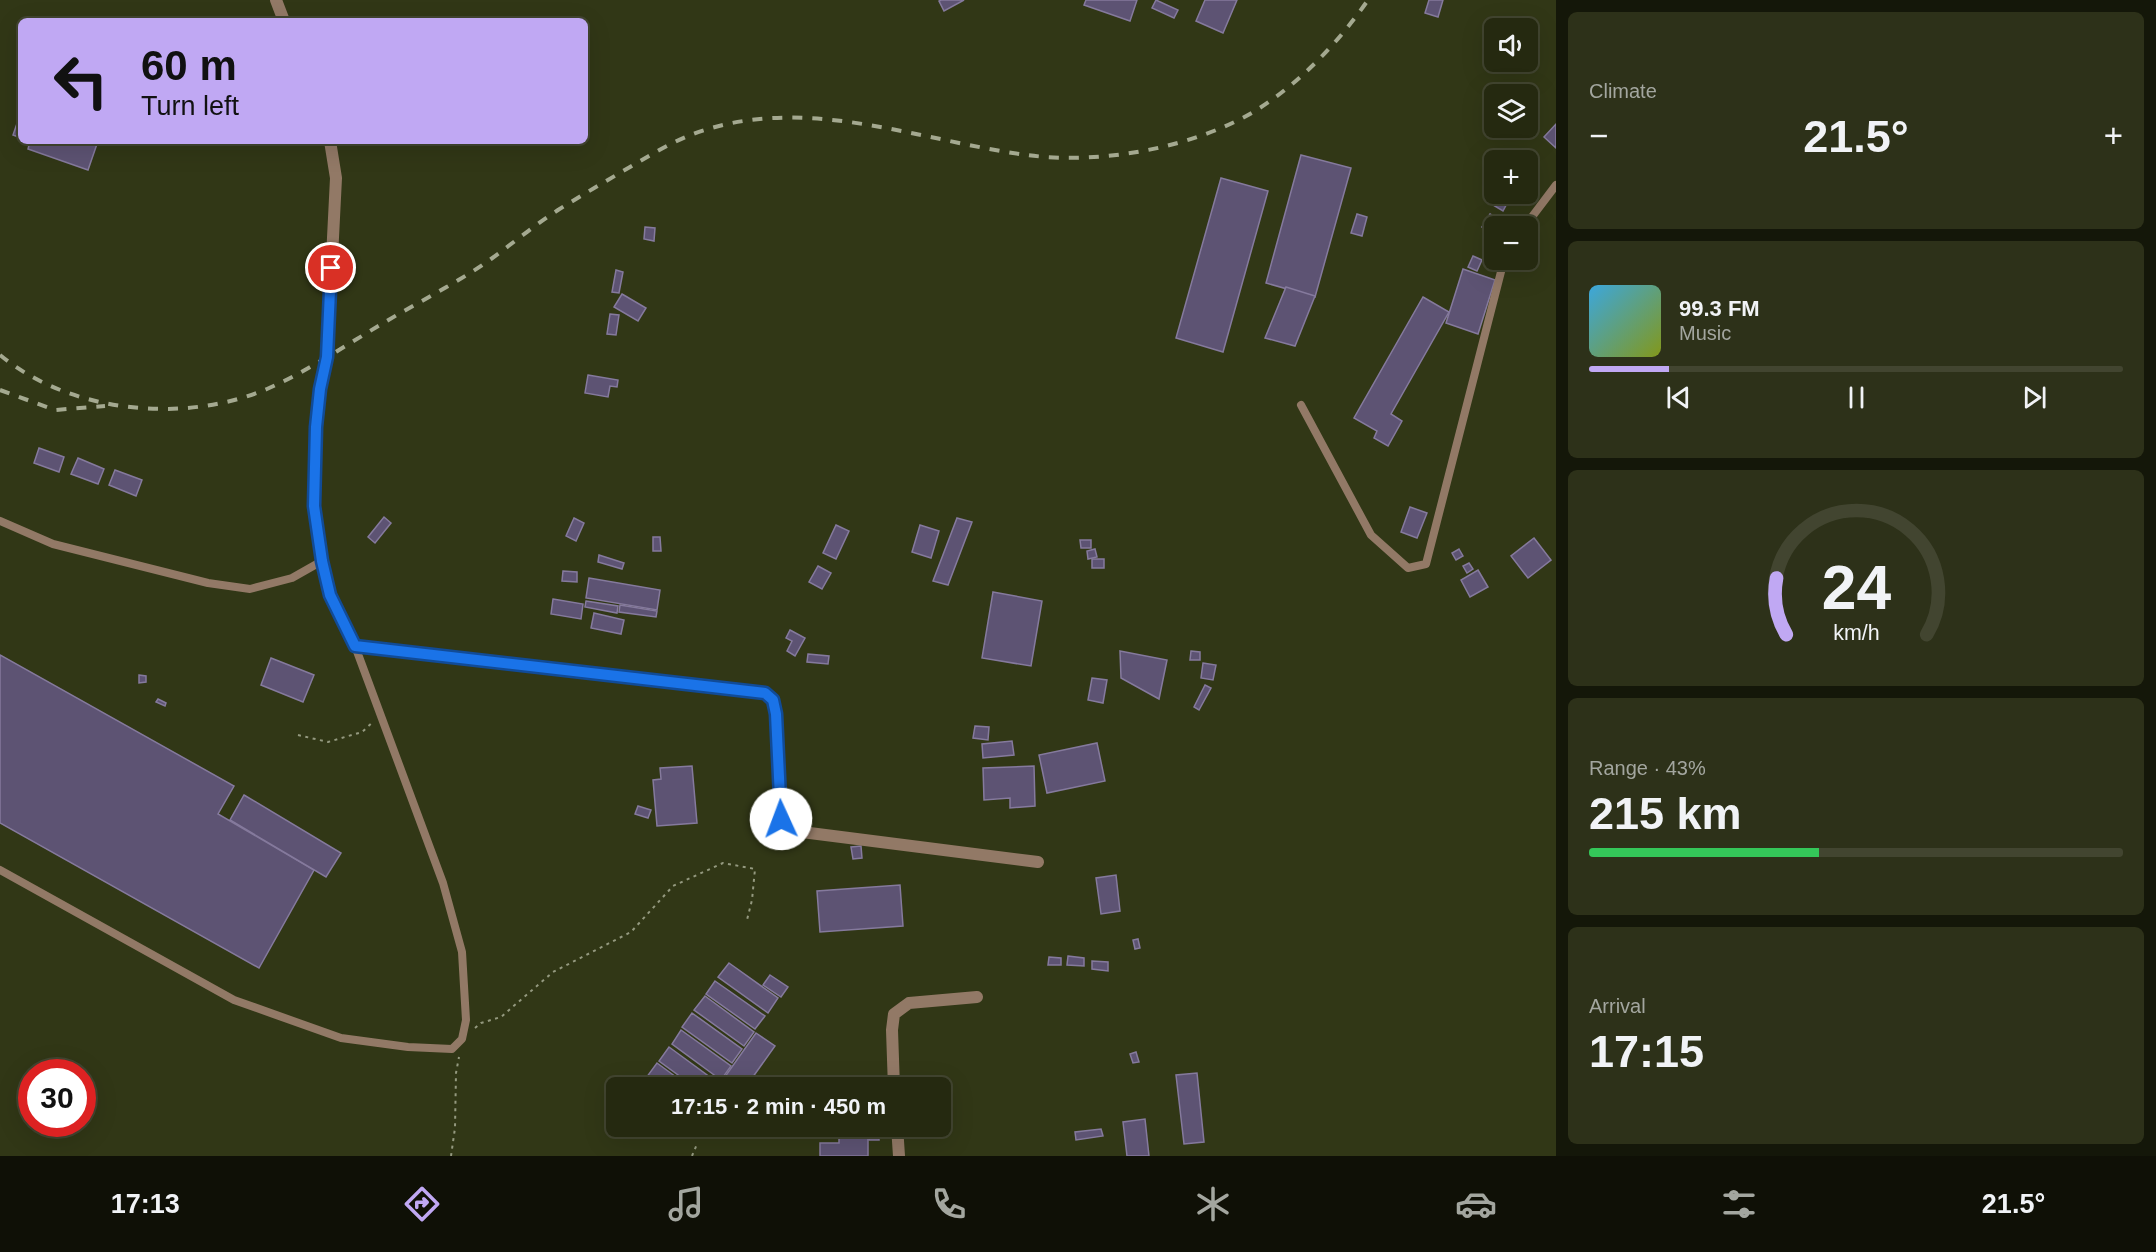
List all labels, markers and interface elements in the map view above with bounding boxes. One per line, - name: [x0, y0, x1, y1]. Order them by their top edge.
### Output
- map controls: [1484, 18, 1538, 270]
- button: sound: [1484, 18, 1538, 72]
- icon: left: [42, 42, 120, 120]
- text: 60 m: [141, 42, 237, 89]
- text: Climate: [1589, 80, 1657, 102]
- button: layers: [1484, 84, 1538, 138]
- text: Turn left: [141, 91, 239, 121]
- text: 21.5°: [1803, 111, 1909, 162]
- text: −: [1589, 117, 1608, 154]
- text: +: [2104, 117, 2123, 154]
- button: +: [1484, 150, 1538, 204]
- button: −: [1484, 216, 1538, 270]
- pin: [305, 242, 356, 293]
- icon: arrive: [314, 251, 347, 284]
- text: 99.3 FM: [1679, 296, 1760, 321]
- text: Music: [1679, 322, 1731, 344]
- icon: previous: [1662, 381, 1695, 414]
- icon: pause: [1840, 381, 1873, 414]
- icon: next: [2018, 381, 2051, 414]
- text: 24: [1821, 553, 1891, 622]
- text: km/h: [1833, 621, 1879, 645]
- text: Range · 43%: [1589, 757, 1706, 779]
- position arrow: [749, 787, 813, 851]
- text: 215 km: [1589, 788, 1742, 839]
- text: Arrival: [1589, 995, 1646, 1017]
- text: 17:15: [1589, 1026, 1704, 1077]
- speed limit sign: 30: [18, 1059, 96, 1137]
- text: 17:15 · 2 min · 450 m: [671, 1094, 886, 1119]
- icon: directions: [401, 1183, 443, 1225]
- icon: music: [665, 1183, 707, 1225]
- icon: phone: [928, 1183, 970, 1225]
- icon: climate: [1192, 1183, 1234, 1225]
- icon: car: [1455, 1183, 1497, 1225]
- icon: filters: [1718, 1183, 1760, 1225]
- text: 17:13: [111, 1189, 180, 1219]
- text: 21.5°: [1982, 1189, 2045, 1219]

